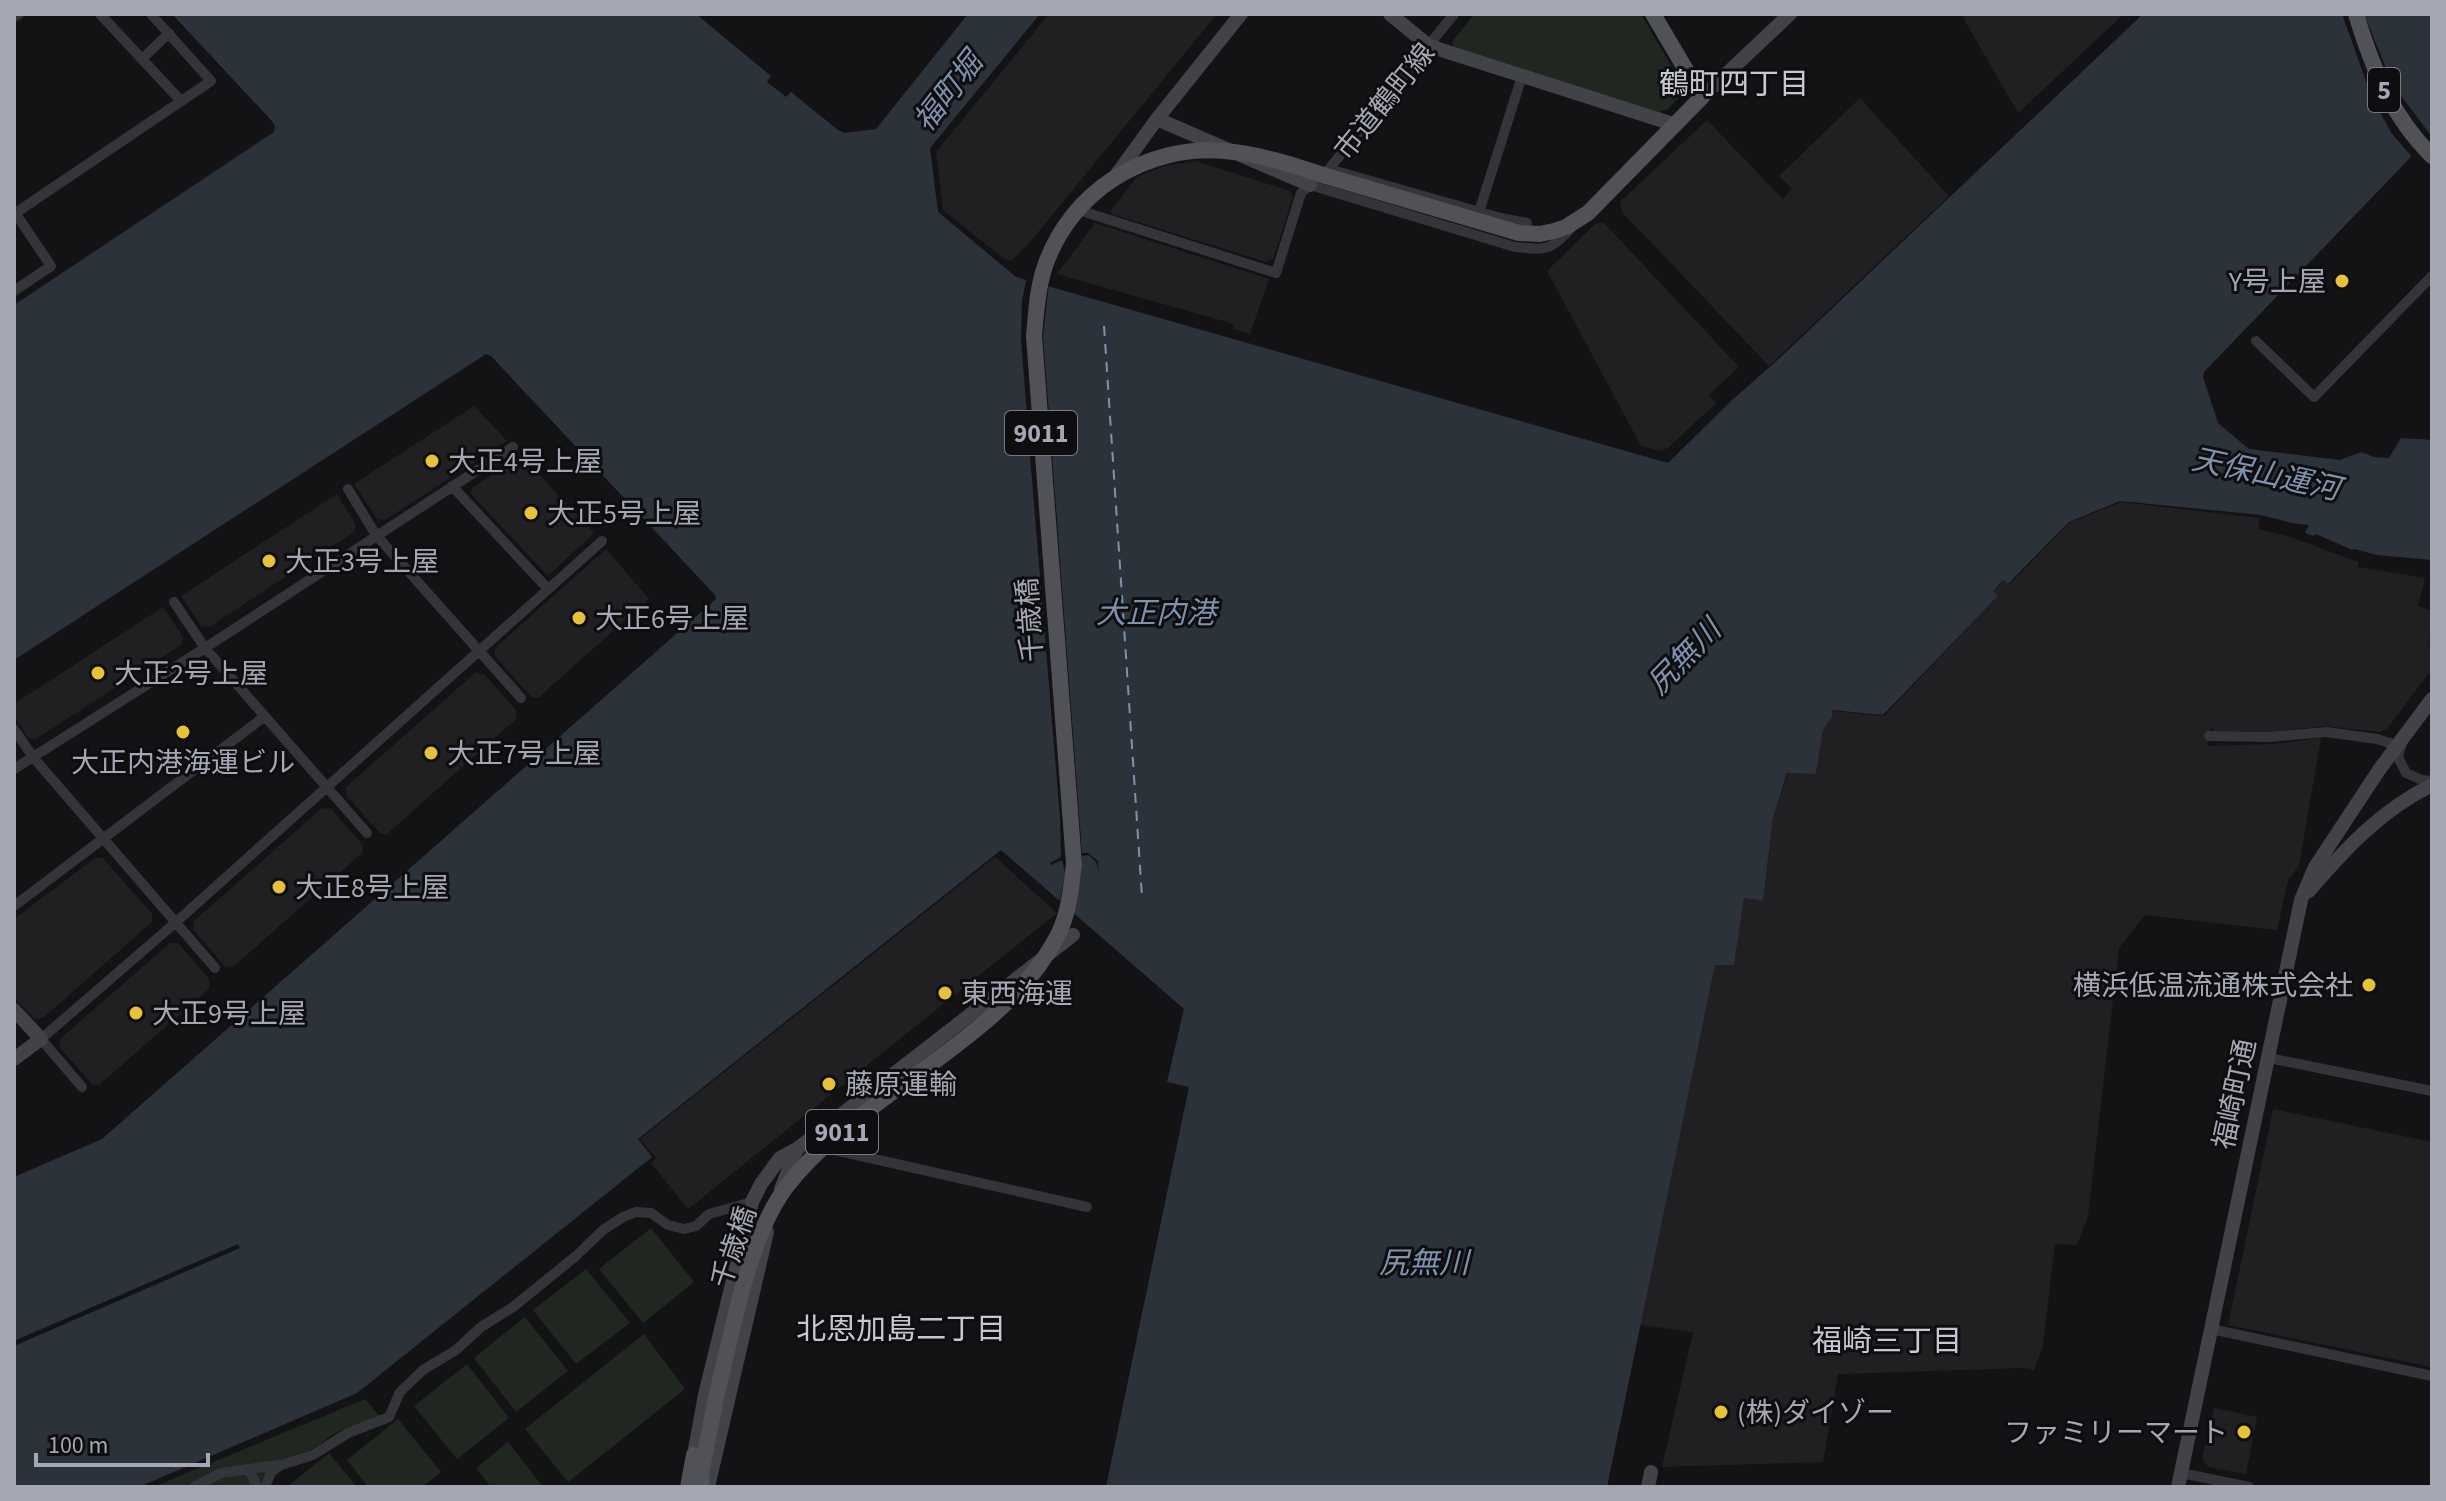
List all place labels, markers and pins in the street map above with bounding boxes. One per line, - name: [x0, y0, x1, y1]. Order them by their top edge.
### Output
- place label: Y号上屋: [2228, 262, 2326, 302]
- marker: Y号上屋: [2333, 272, 2351, 290]
- place label: 大正4号上屋: [448, 442, 602, 482]
- marker: 大正4号上屋: [423, 452, 441, 470]
- place label: 大正5号上屋: [547, 494, 701, 534]
- marker: 大正5号上屋: [522, 504, 540, 522]
- place label: 大正3号上屋: [285, 542, 439, 582]
- marker: 大正3号上屋: [260, 552, 278, 570]
- place label: 大正6号上屋: [595, 599, 749, 639]
- marker: 大正6号上屋: [570, 609, 588, 627]
- place label: 大正2号上屋: [114, 654, 268, 694]
- marker: 大正2号上屋: [89, 664, 107, 682]
- marker: 大正内港海運ビル: [174, 723, 192, 741]
- place label: 大正7号上屋: [447, 734, 601, 774]
- place label: 大正内港海運ビル: [71, 743, 295, 783]
- marker: 大正7号上屋: [422, 744, 440, 762]
- place label: 大正8号上屋: [295, 868, 449, 908]
- marker: 大正8号上屋: [270, 878, 288, 896]
- place label: 横浜低温流通株式会社: [2073, 966, 2353, 1006]
- place label: 東西海運: [961, 974, 1073, 1014]
- marker: 横浜低温流通株式会社: [2360, 976, 2378, 994]
- marker: 東西海運: [936, 984, 954, 1002]
- place label: 大正9号上屋: [152, 994, 306, 1034]
- marker: 大正9号上屋: [127, 1004, 145, 1022]
- place label: 藤原運輸: [845, 1065, 957, 1105]
- marker: 藤原運輸: [820, 1075, 838, 1093]
- place label: (株)ダイゾー: [1737, 1393, 1894, 1433]
- marker: (株)ダイゾー: [1712, 1403, 1730, 1421]
- place label: ファミリーマート: [2004, 1413, 2228, 1453]
- marker: ファミリーマート: [2235, 1423, 2253, 1441]

